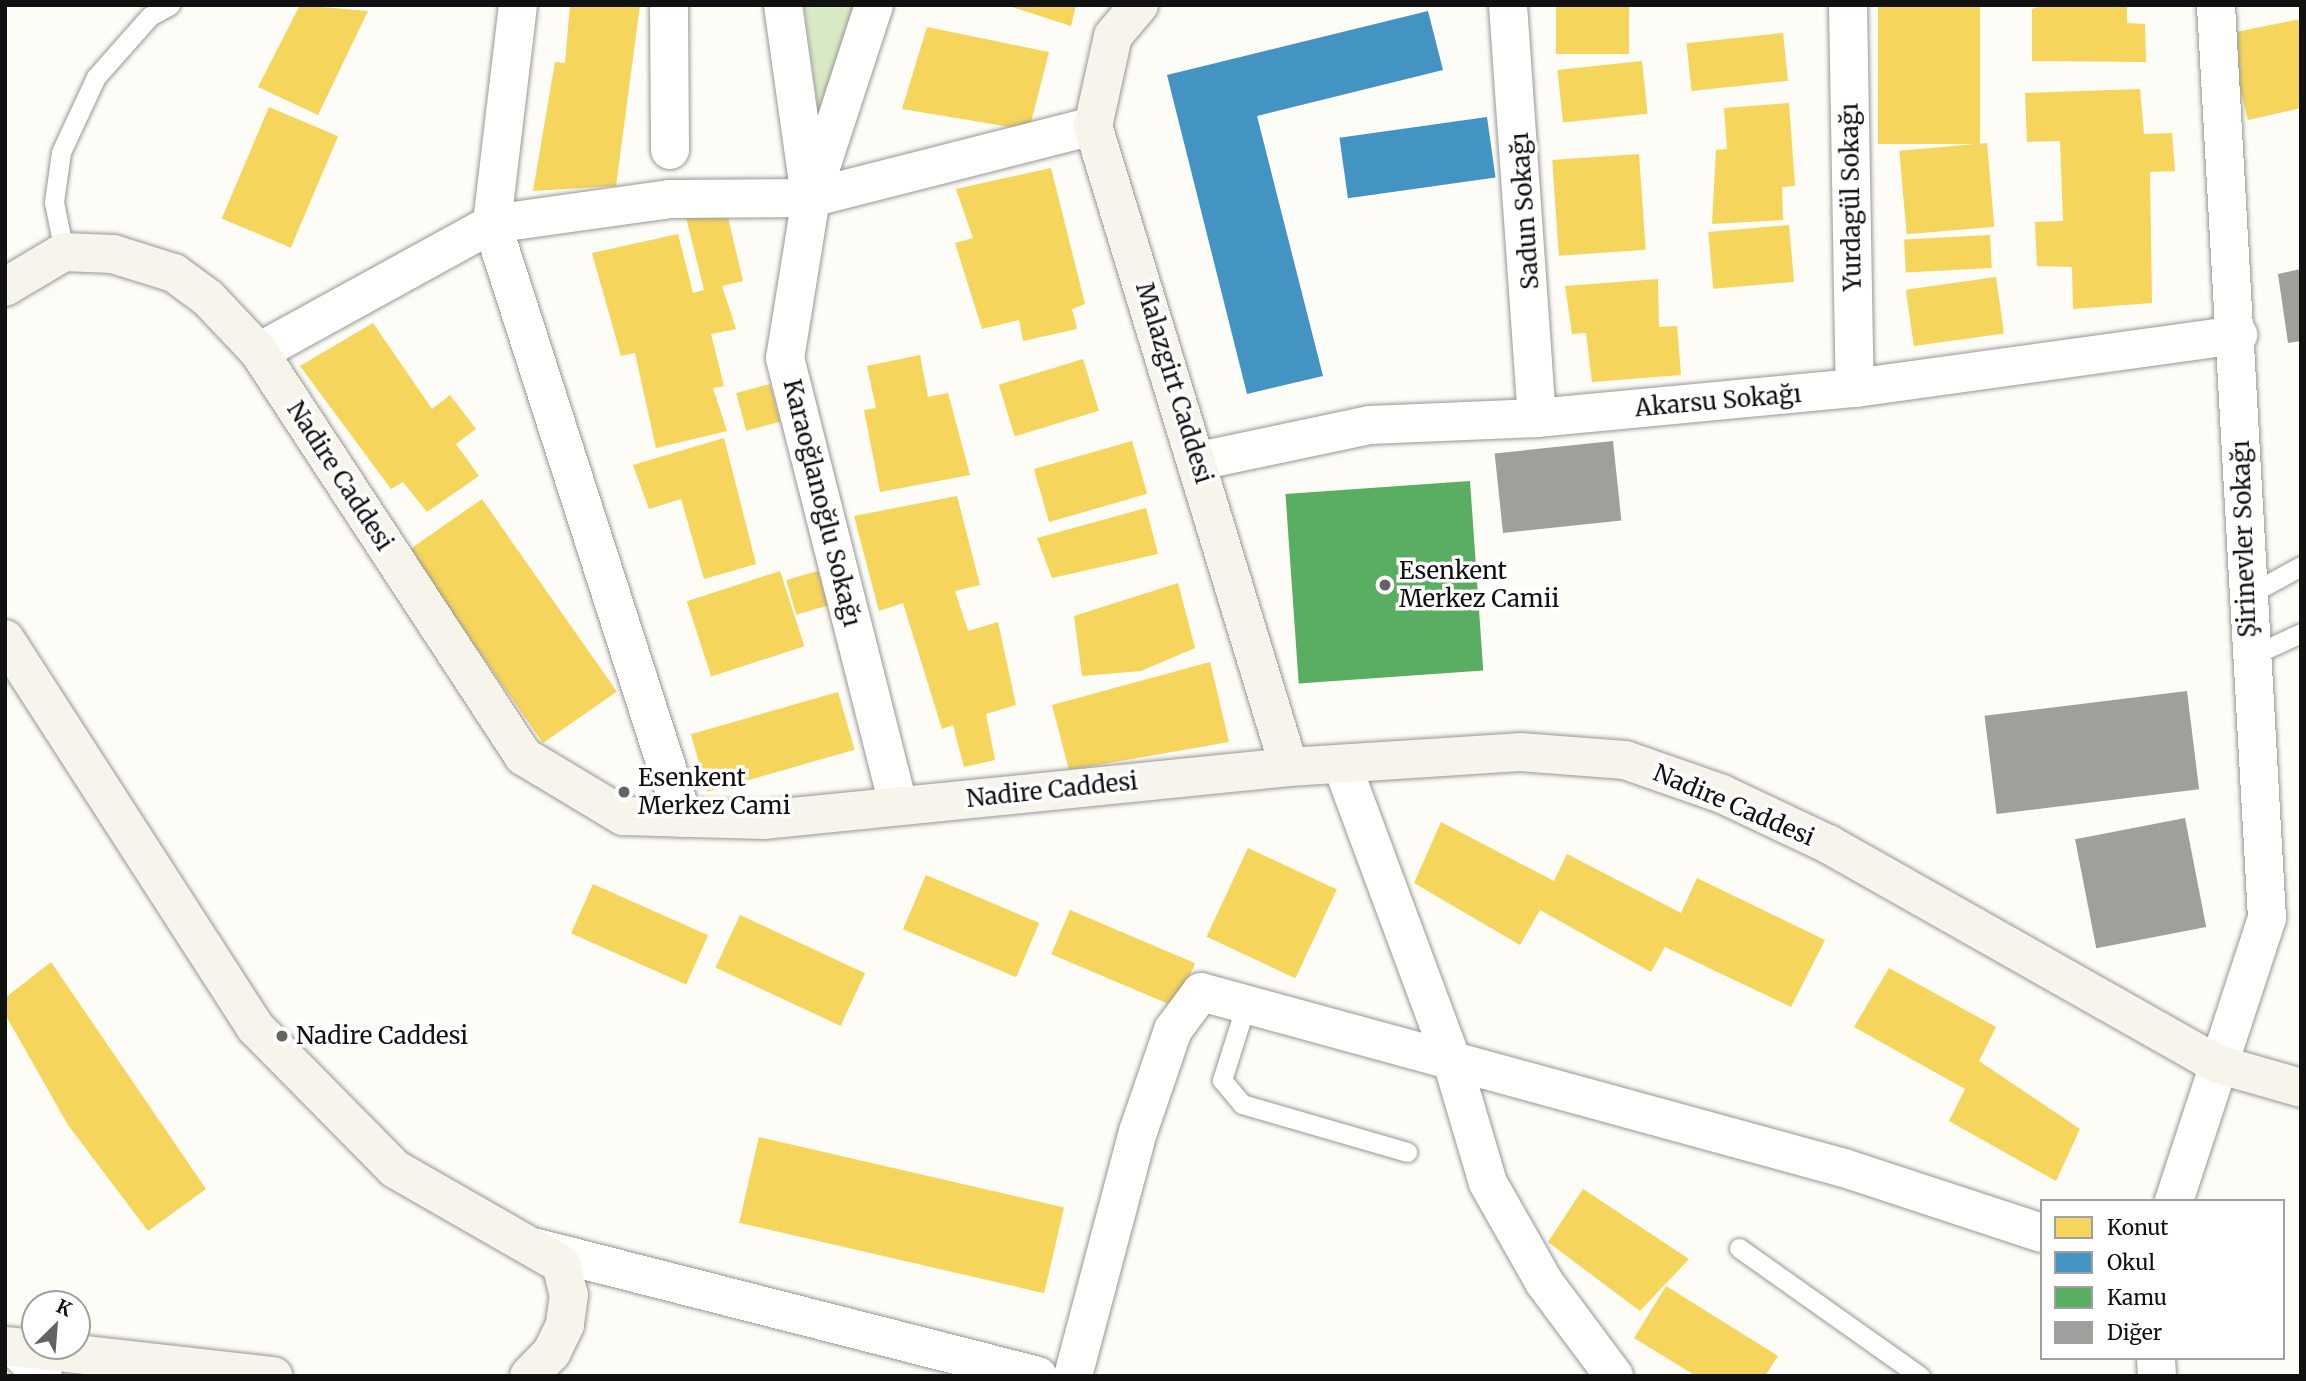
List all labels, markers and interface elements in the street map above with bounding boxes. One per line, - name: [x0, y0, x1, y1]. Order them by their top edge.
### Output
- street label: Yurdagül Sokağı: [1835, 103, 1867, 291]
- street label: Sadun Sokağı: [1505, 131, 1545, 291]
- street label: Malazgirt Caddesi: [1130, 279, 1218, 487]
- street label: Karaoğlanoğlu Sokağı: [777, 376, 867, 630]
- street label: Akarsu Sokağı: [1634, 379, 1802, 423]
- street label: Nadire Caddesi: [281, 396, 399, 556]
- street label: Şirinevler Sokağı: [2226, 440, 2262, 638]
- place label: Esenkent Merkez Camii: [1399, 557, 1559, 613]
- marker: Esenkent Merkez Camii: [1377, 577, 1393, 593]
- street label: Nadire Caddesi: [1649, 758, 1819, 852]
- place label: Esenkent Merkez Cami: [638, 764, 790, 820]
- street label: Nadire Caddesi: [965, 767, 1139, 813]
- marker: Esenkent Merkez Cami: [616, 784, 632, 800]
- place label: Nadire Caddesi: [296, 1022, 468, 1050]
- marker: Nadire Caddesi: [274, 1028, 290, 1044]
- legend: [2040, 1199, 2285, 1360]
- text: Konut: [2107, 1214, 2168, 1241]
- text: Okul: [2107, 1249, 2155, 1276]
- text: Kamu: [2107, 1284, 2167, 1311]
- north arrow: [21, 1290, 91, 1360]
- text: K: [53, 1294, 76, 1322]
- text: Diğer: [2107, 1319, 2162, 1346]

